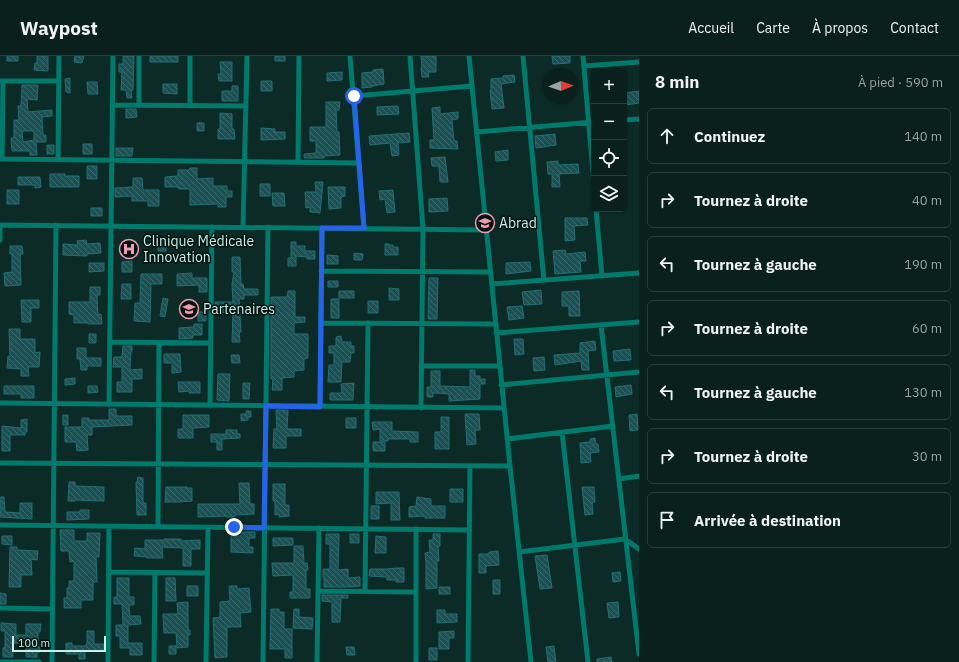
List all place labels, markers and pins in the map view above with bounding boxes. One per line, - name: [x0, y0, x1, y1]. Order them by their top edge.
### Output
- school or university icon: Abrad: [474, 212, 496, 234]
- place label: Abrad: [499, 214, 537, 232]
- place label: Clinique Médicale Innovation: [143, 232, 255, 266]
- hospital icon: Clinique Médicale Innovation: [118, 238, 140, 260]
- school or university icon: Partenaires: [178, 298, 200, 320]
- place label: Partenaires: [203, 300, 275, 318]

